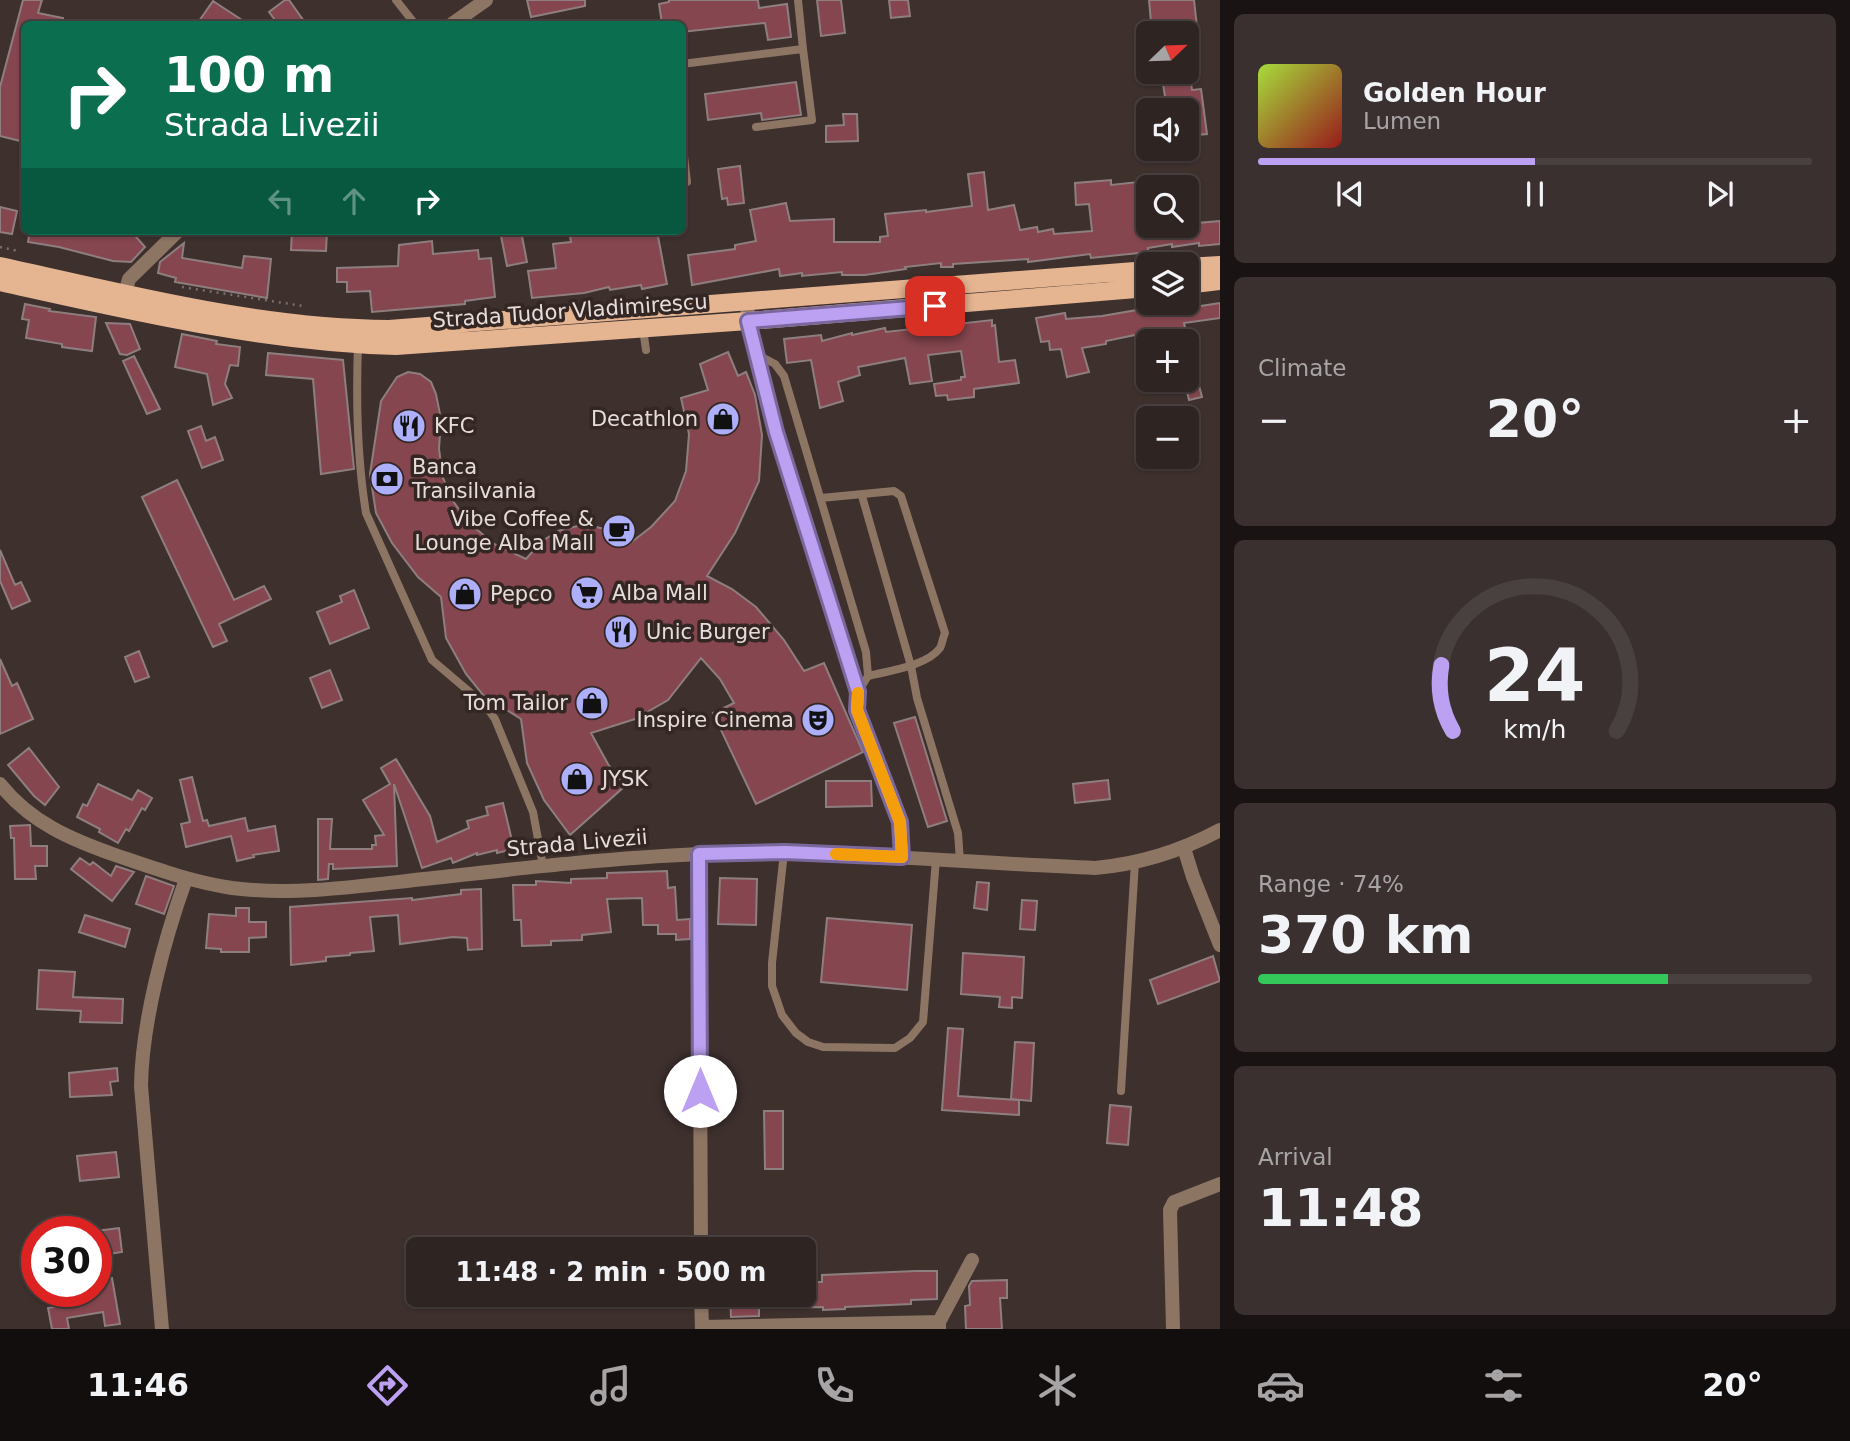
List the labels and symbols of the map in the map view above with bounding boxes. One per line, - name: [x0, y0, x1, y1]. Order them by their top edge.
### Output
- north arrow: [1136, 21, 1199, 84]
- pin: [905, 276, 965, 336]
- street label: Strada Tudor Vladimirescu: [432, 289, 708, 333]
- shop icon: Decathlon: [704, 400, 742, 438]
- restaurant icon: KFC: [390, 407, 428, 445]
- place label: Decathlon: [591, 407, 698, 431]
- place label: KFC: [434, 414, 475, 438]
- place label: Banca Transilvania: [411, 455, 536, 503]
- bank icon: Banca Transilvania: [368, 460, 406, 498]
- place label: Vibe Coffee & Lounge Alba Mall: [415, 507, 594, 555]
- cafe icon: Vibe Coffee & Lounge Alba Mall: [600, 512, 638, 550]
- supermarket icon: Alba Mall: [568, 574, 606, 612]
- shop icon: Pepco: [446, 575, 484, 613]
- place label: Alba Mall: [612, 581, 708, 605]
- place label: Pepco: [490, 582, 553, 606]
- restaurant icon: Unic Burger: [602, 613, 640, 651]
- place label: Unic Burger: [646, 620, 770, 644]
- shop icon: Tom Tailor: [573, 684, 611, 722]
- place label: Tom Tailor: [462, 691, 568, 715]
- theatre icon: Inspire Cinema: [799, 701, 837, 739]
- place label: Inspire Cinema: [637, 708, 794, 732]
- shop icon: JYSK: [558, 760, 596, 798]
- place label: JYSK: [600, 767, 649, 791]
- street label: Strada Livezii: [505, 825, 649, 861]
- position arrow: [663, 1054, 737, 1128]
- speed limit sign: 30: [21, 1216, 112, 1307]

